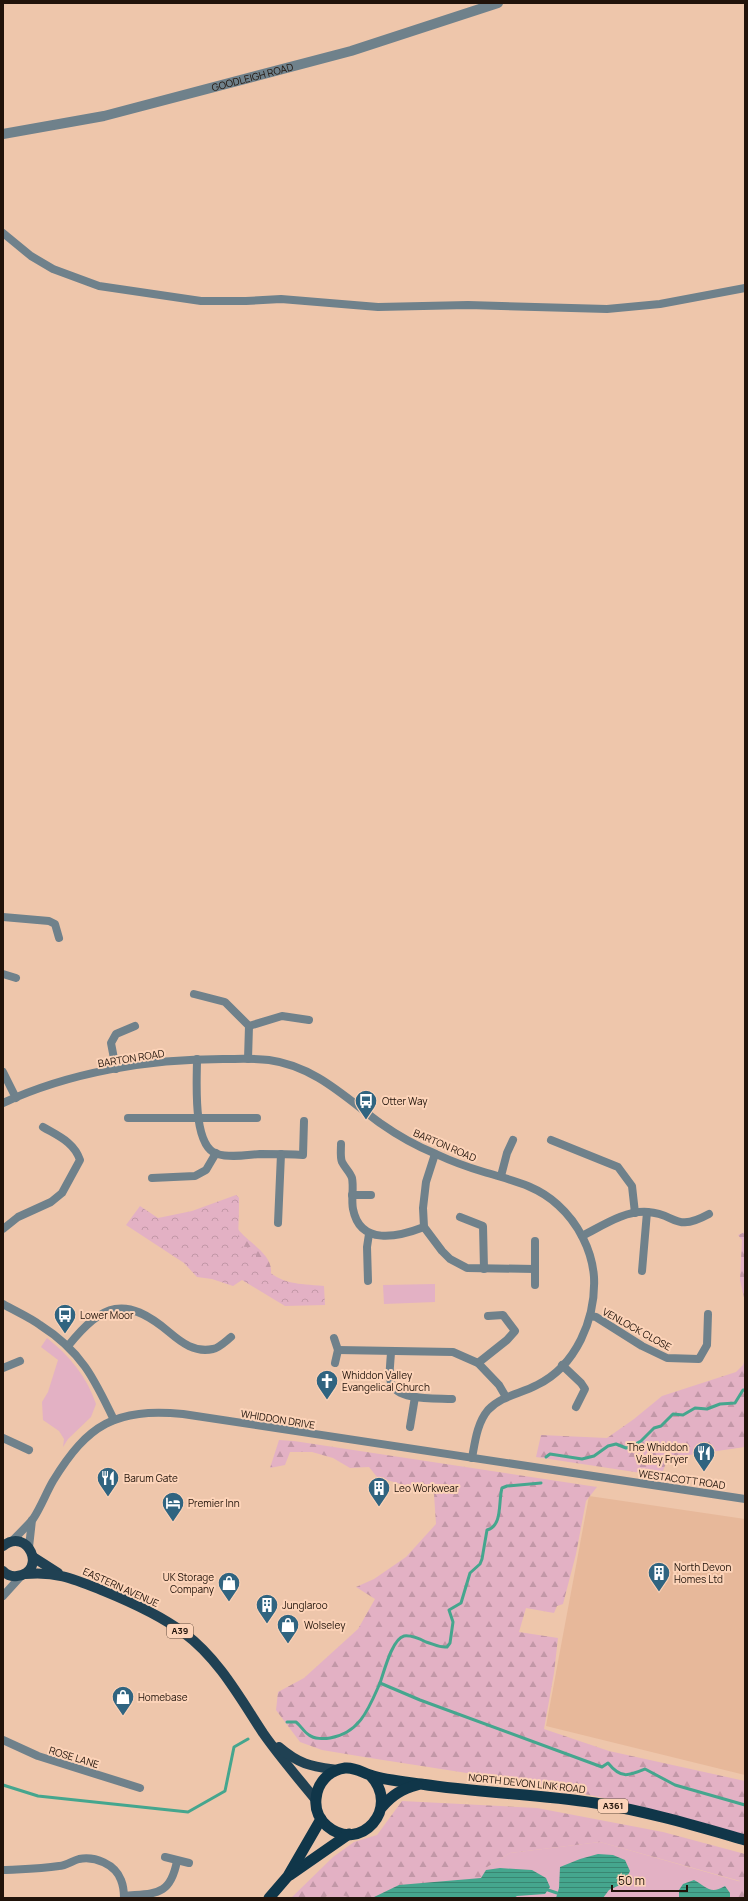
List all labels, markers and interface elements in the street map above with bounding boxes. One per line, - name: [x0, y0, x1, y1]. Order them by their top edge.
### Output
- street label: GOODLEIGH ROAD: [210, 59, 295, 94]
- street label: BARTON ROAD: [97, 1046, 166, 1070]
- bus stop icon: Otter Way: [353, 1088, 379, 1121]
- place label: Otter Way: [382, 1094, 428, 1108]
- street label: BARTON ROAD: [411, 1125, 479, 1165]
- bus stop icon: Lower Moor: [52, 1302, 78, 1335]
- street label: VENLOCK CLOSE: [600, 1304, 674, 1354]
- place label: Lower Moor: [80, 1308, 134, 1322]
- church icon: Whiddon Valley Evangelical Church: [314, 1368, 340, 1401]
- place label: Whiddon Valley Evangelical Church: [342, 1368, 430, 1394]
- street label: WHIDDON DRIVE: [240, 1406, 316, 1432]
- place label: The Whiddon Valley Fryer: [627, 1440, 688, 1466]
- restaurant icon: The Whiddon Valley Fryer: [691, 1440, 717, 1473]
- restaurant icon: Barum Gate: [95, 1465, 121, 1498]
- street label: WESTACOTT ROAD: [638, 1466, 727, 1492]
- place label: Barum Gate: [124, 1471, 178, 1485]
- building icon: Leo Workwear: [366, 1475, 392, 1508]
- place label: Leo Workwear: [394, 1481, 459, 1495]
- hotel icon: Premier Inn: [160, 1490, 186, 1523]
- place label: Premier Inn: [188, 1496, 240, 1510]
- building icon: North Devon Homes Ltd: [646, 1560, 672, 1593]
- place label: North Devon Homes Ltd: [674, 1560, 731, 1586]
- street label: EASTERN AVENUE: [81, 1564, 161, 1610]
- place label: UK Storage Company: [163, 1570, 215, 1596]
- shop icon: UK Storage Company: [216, 1570, 242, 1603]
- building icon: Junglaroo: [254, 1592, 280, 1625]
- place label: Junglaroo: [282, 1598, 328, 1612]
- shop icon: Wolseley: [275, 1612, 301, 1645]
- place label: Wolseley: [304, 1618, 346, 1632]
- road number: A39: [167, 1624, 193, 1638]
- shop icon: Homebase: [110, 1684, 136, 1717]
- place label: Homebase: [138, 1690, 188, 1704]
- street label: ROSE LANE: [47, 1743, 101, 1771]
- street label: NORTH DEVON LINK ROAD: [468, 1770, 587, 1796]
- road number: A361: [598, 1799, 628, 1813]
- scale bar: [612, 1867, 687, 1893]
- text: 50 m: [618, 1872, 645, 1889]

